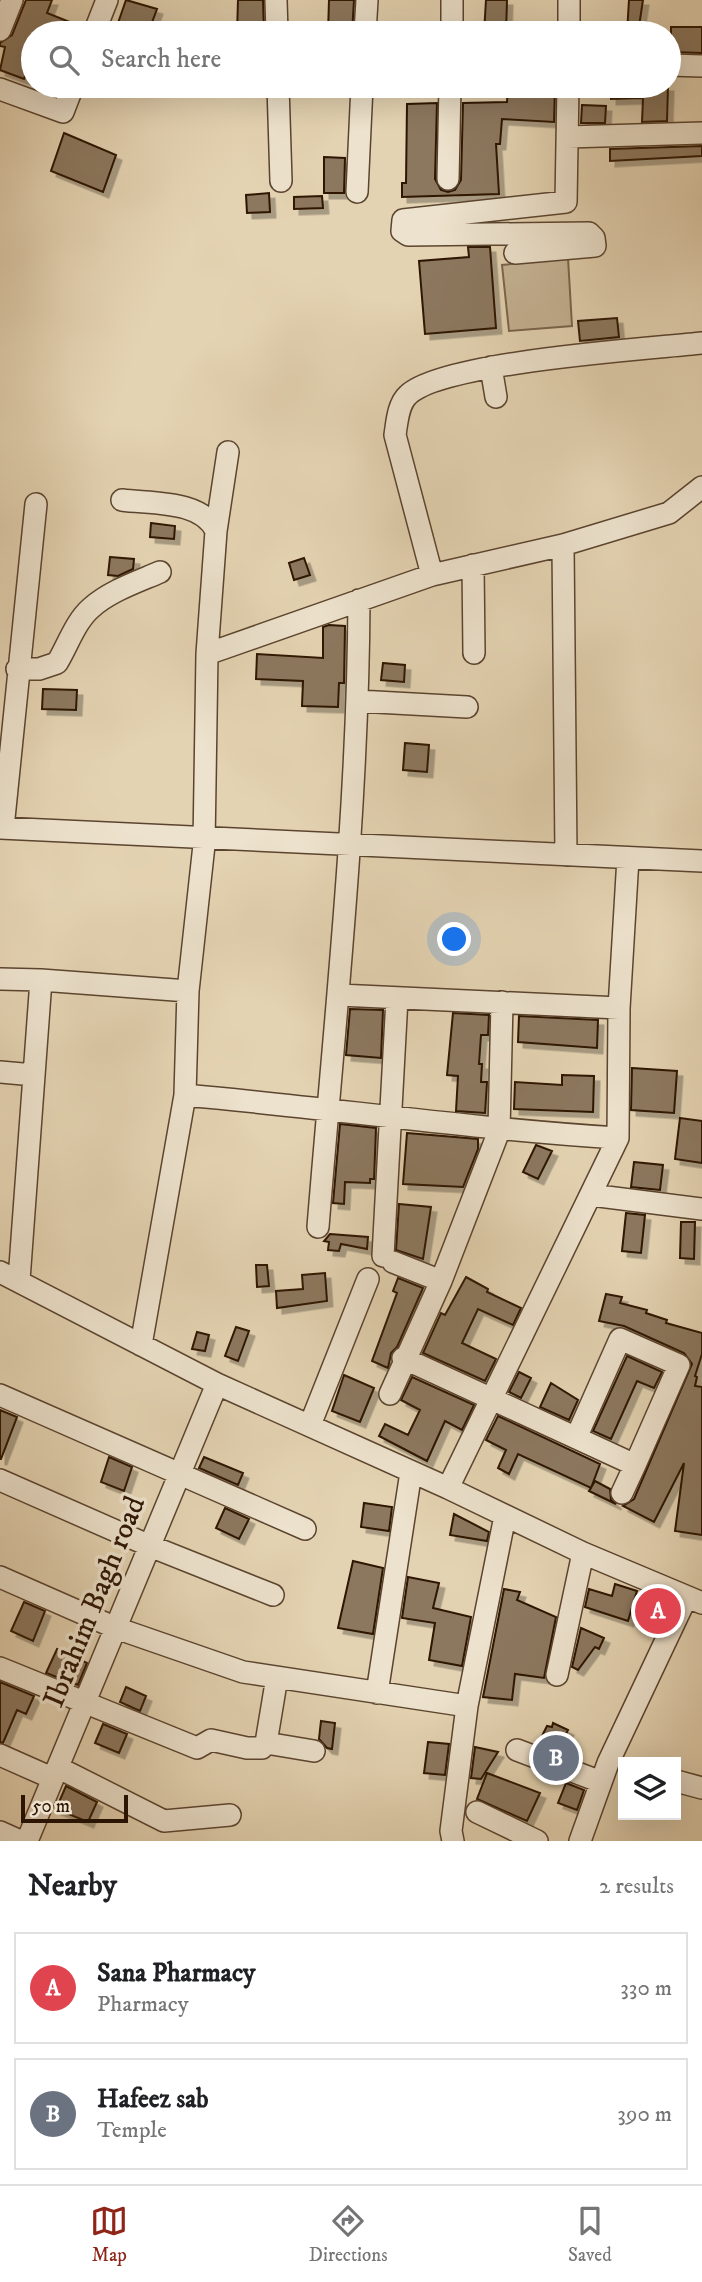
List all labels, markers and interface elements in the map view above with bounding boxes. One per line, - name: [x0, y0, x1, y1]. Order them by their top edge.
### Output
- search box: [21, 21, 681, 98]
- icon: search: [45, 41, 83, 79]
- text: Search here: [101, 43, 221, 76]
- your location: [437, 922, 471, 956]
- street label: Ibrahim Bagh road: [36, 1491, 154, 1713]
- pin: A: [635, 1585, 681, 1637]
- pin: B: [533, 1732, 579, 1784]
- map controls: [618, 1757, 681, 1820]
- button: layers: [618, 1757, 681, 1820]
- scale bar: [21, 1792, 128, 1824]
- text: 50 m: [32, 1795, 70, 1818]
- text: Nearby: [28, 1868, 117, 1905]
- text: 2 results: [599, 1872, 674, 1901]
- text: Sana Pharmacy: [97, 1957, 255, 1990]
- text: A: [46, 1974, 60, 2003]
- text: 330 m: [620, 1974, 672, 2003]
- text: Pharmacy: [97, 1990, 189, 2019]
- text: Hafeez sab: [97, 2083, 208, 2116]
- text: B: [46, 2100, 60, 2129]
- text: 390 m: [617, 2100, 672, 2129]
- text: Temple: [97, 2116, 167, 2145]
- tab: Map: [90, 2202, 128, 2267]
- tab: Directions: [309, 2202, 388, 2267]
- tab: Saved: [568, 2202, 612, 2267]

